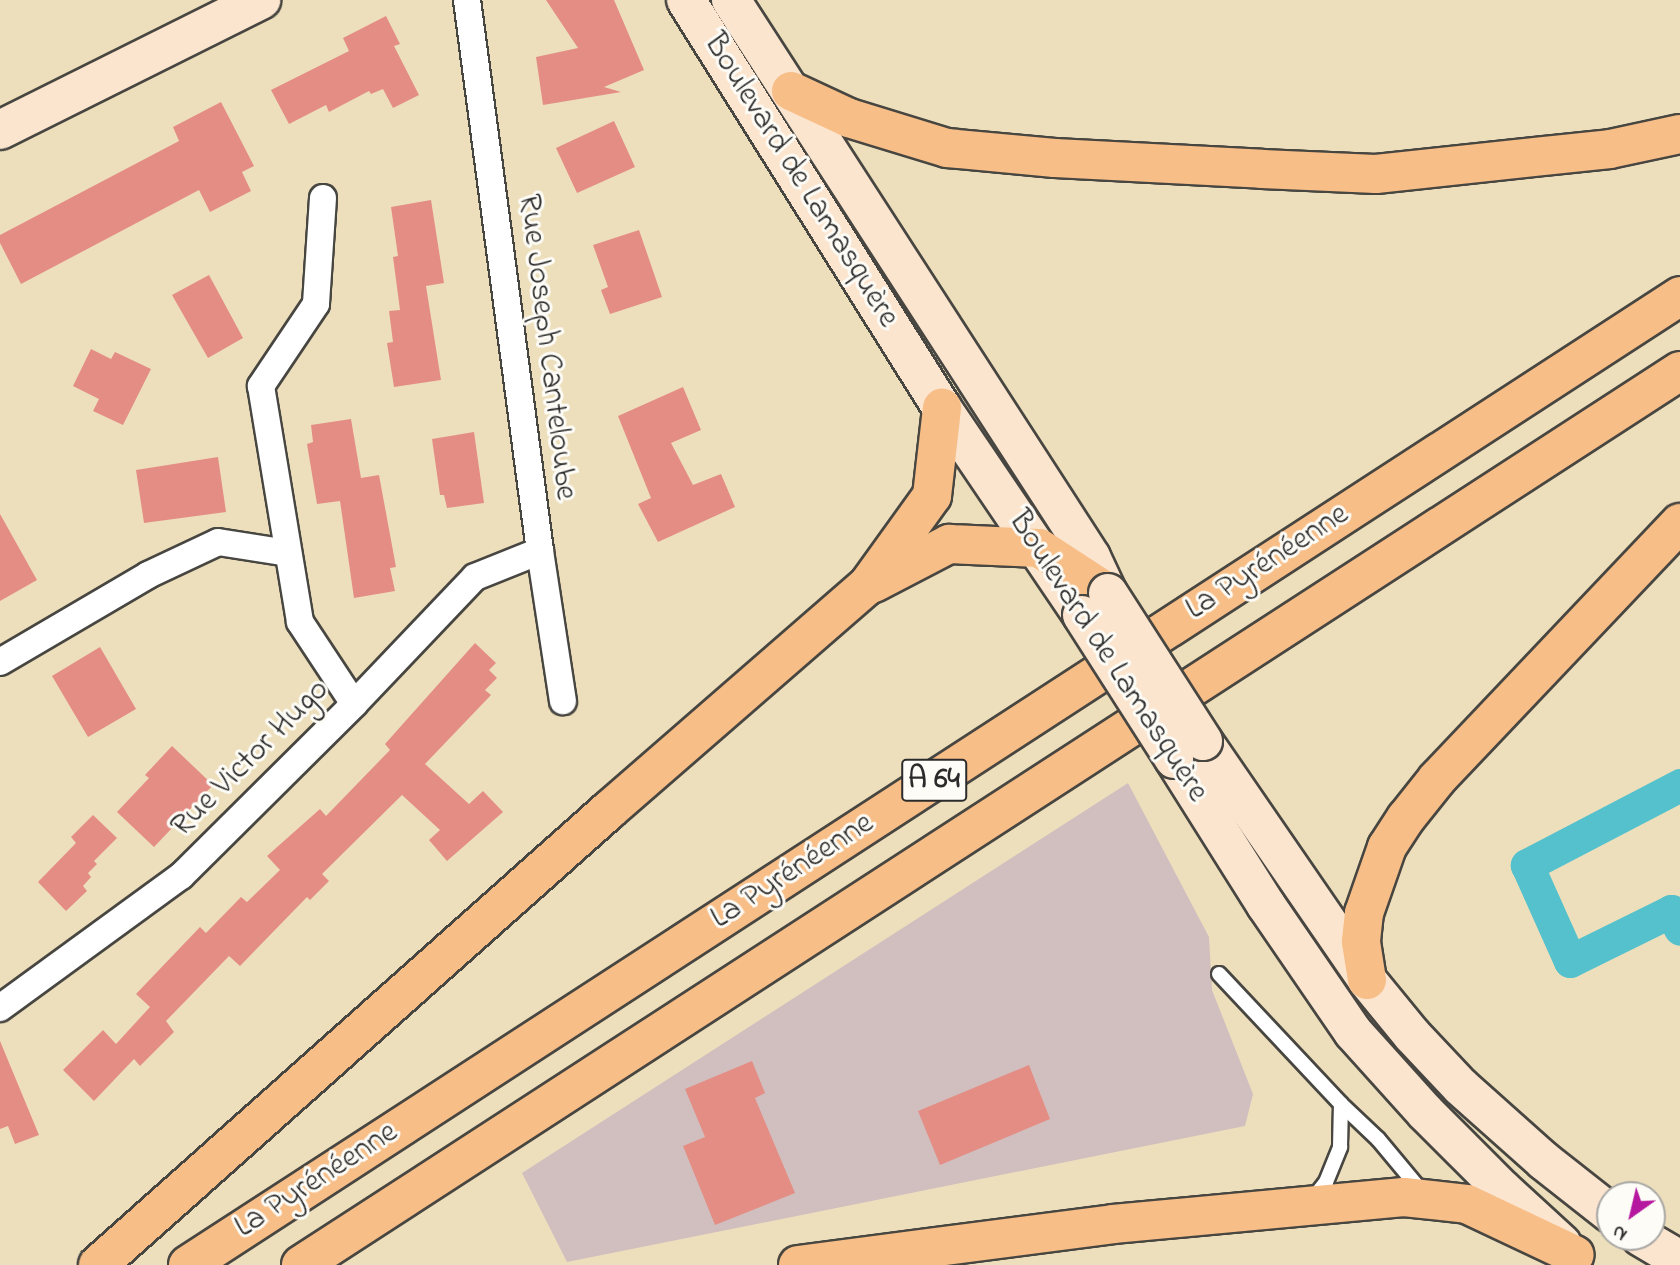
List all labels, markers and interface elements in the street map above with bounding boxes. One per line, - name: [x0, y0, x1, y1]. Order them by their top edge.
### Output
- street label: Boulevard de Lamasquère: [694, 27, 906, 335]
- street label: Rue Joseph Canteloube: [508, 192, 584, 502]
- street label: La Pyrénéenne: [1179, 496, 1357, 630]
- street label: Boulevard de Lamasquère: [998, 504, 1216, 810]
- street label: Rue Victor Hugo: [164, 672, 338, 846]
- road number: A 64: [901, 754, 967, 806]
- street label: La Pyrénéenne: [704, 805, 882, 939]
- street label: La Pyrénéenne: [228, 1114, 406, 1248]
- north arrow: [1596, 1181, 1666, 1251]
- text: N: [1607, 1217, 1633, 1247]

